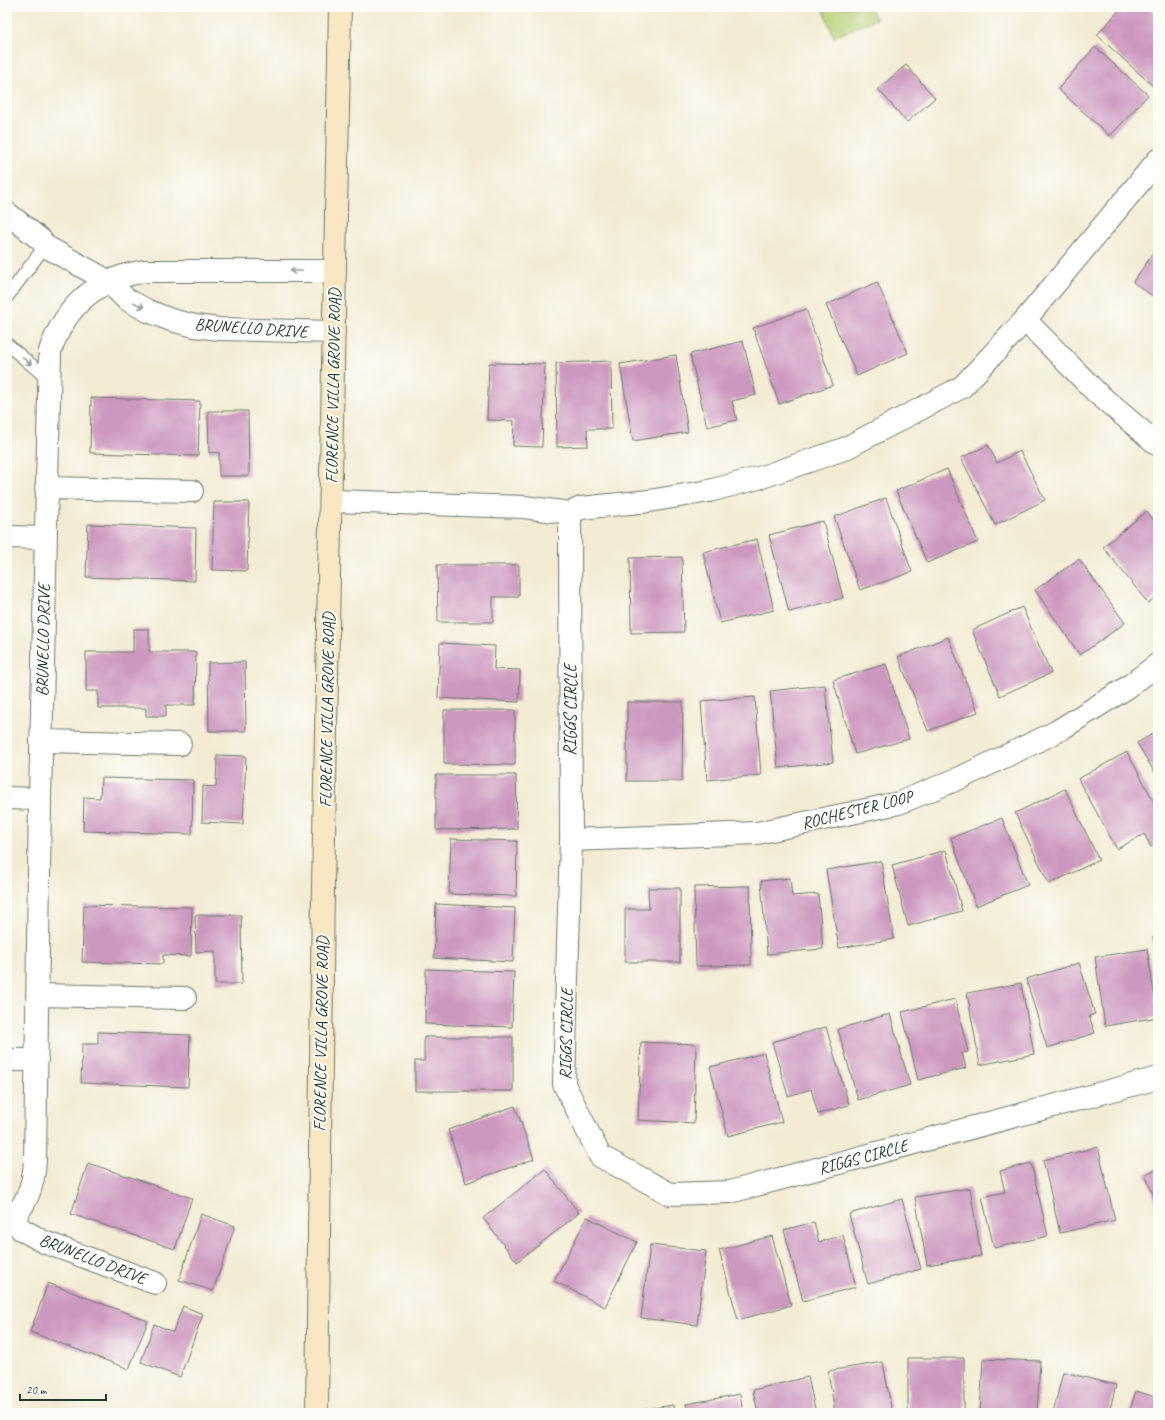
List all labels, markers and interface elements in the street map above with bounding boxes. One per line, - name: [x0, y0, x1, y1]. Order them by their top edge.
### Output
- one-way arrow: [290, 267, 303, 275]
- street label: FLORENCE VILLA GROVE ROAD: [321, 286, 345, 484]
- one-way arrow: [132, 302, 144, 310]
- street label: BRUNELLO DRIVE: [194, 314, 311, 343]
- one-way arrow: [22, 357, 33, 366]
- street label: BRUNELLO DRIVE: [32, 581, 55, 697]
- street label: FLORENCE VILLA GROVE ROAD: [315, 610, 339, 808]
- street label: RIGGS CIRCLE: [560, 662, 581, 756]
- street label: ROCHESTER LOOP: [799, 786, 917, 834]
- street label: FLORENCE VILLA GROVE ROAD: [309, 934, 333, 1132]
- street label: RIGGS CIRCLE: [555, 985, 577, 1080]
- street label: RIGGS CIRCLE: [816, 1134, 913, 1179]
- street label: BRUNELLO DRIVE: [36, 1229, 152, 1290]
- scale bar: [20, 1376, 106, 1402]
- text: 20 m: [26, 1382, 48, 1398]

